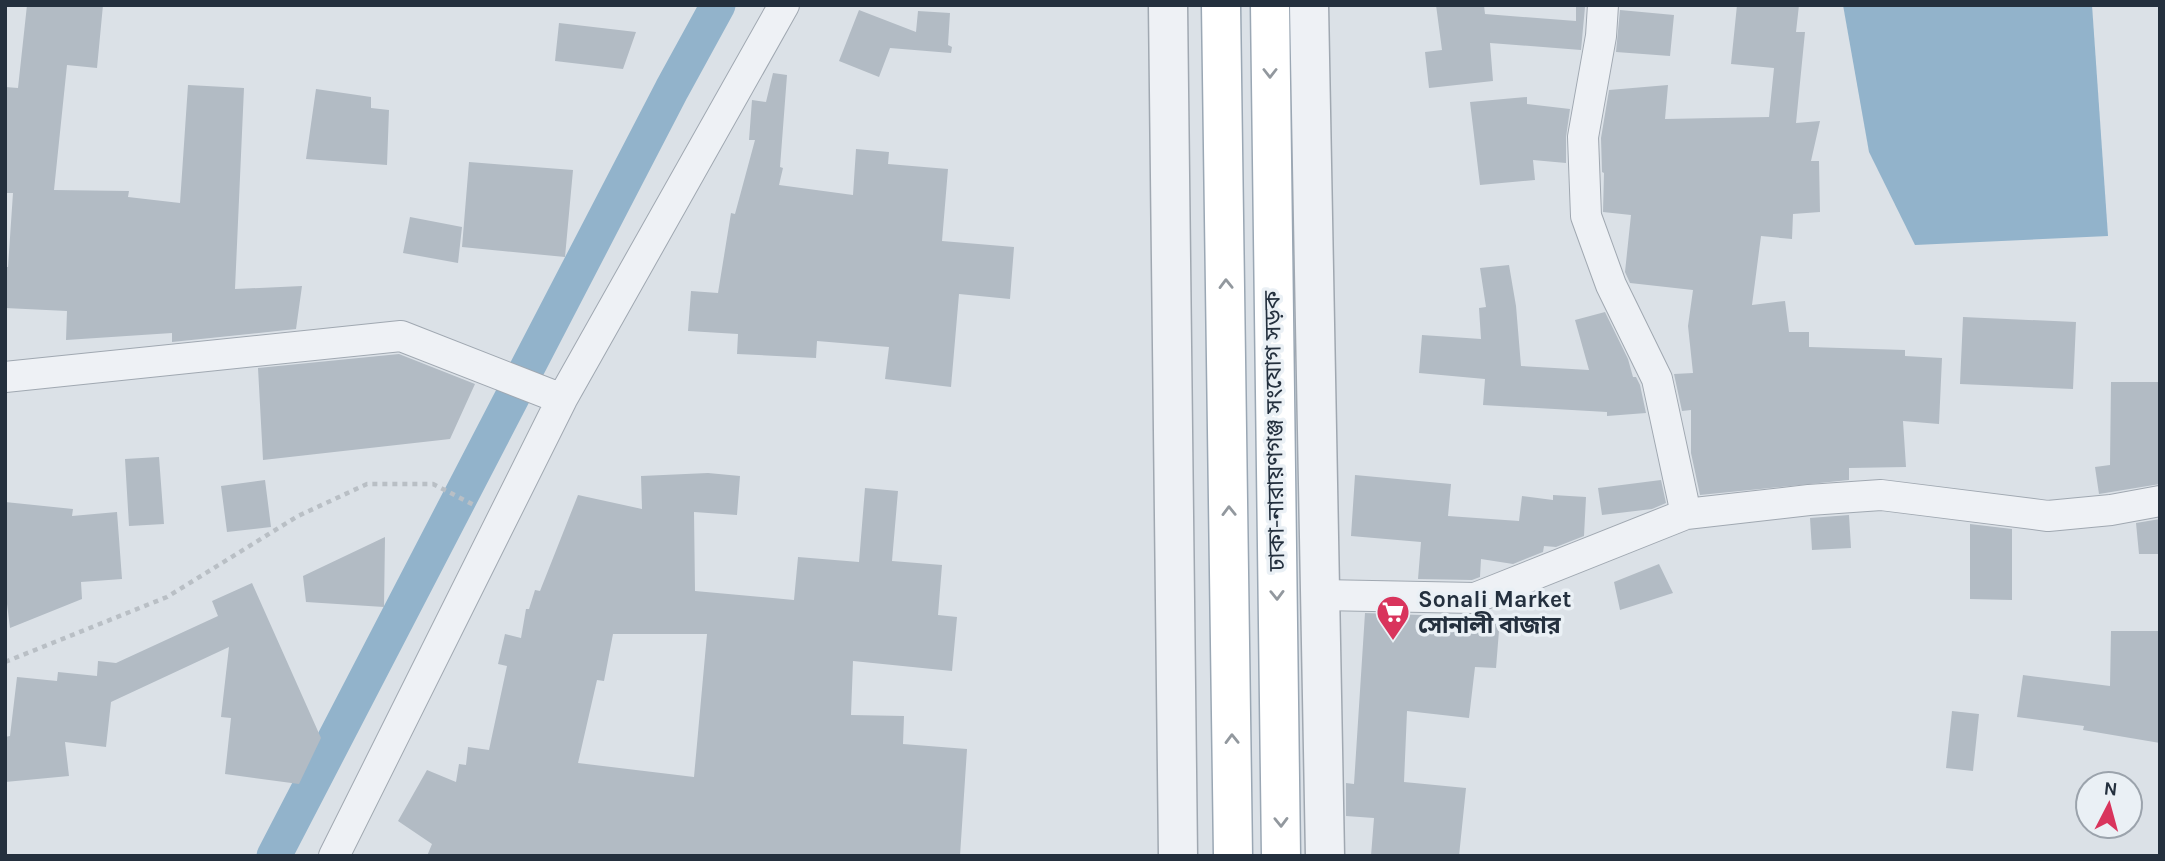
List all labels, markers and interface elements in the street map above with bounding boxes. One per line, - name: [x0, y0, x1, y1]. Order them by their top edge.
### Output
- one-way arrow: [1262, 69, 1278, 79]
- one-way arrow: [1218, 278, 1234, 288]
- street label: ঢাকা-নারায়ণগঞ্জ সংযোগ সড়ক: [1259, 290, 1290, 572]
- one-way arrow: [1221, 505, 1237, 516]
- place label: Sonali Market সোনালী বাজার: [1418, 586, 1571, 639]
- one-way arrow: [1269, 590, 1284, 601]
- supermarket icon: Sonali Market সোনালী বাজার: [1374, 593, 1412, 642]
- one-way arrow: [1224, 733, 1240, 743]
- north arrow: [2074, 770, 2144, 840]
- text: N: [2103, 777, 2119, 801]
- one-way arrow: [1273, 817, 1288, 828]

